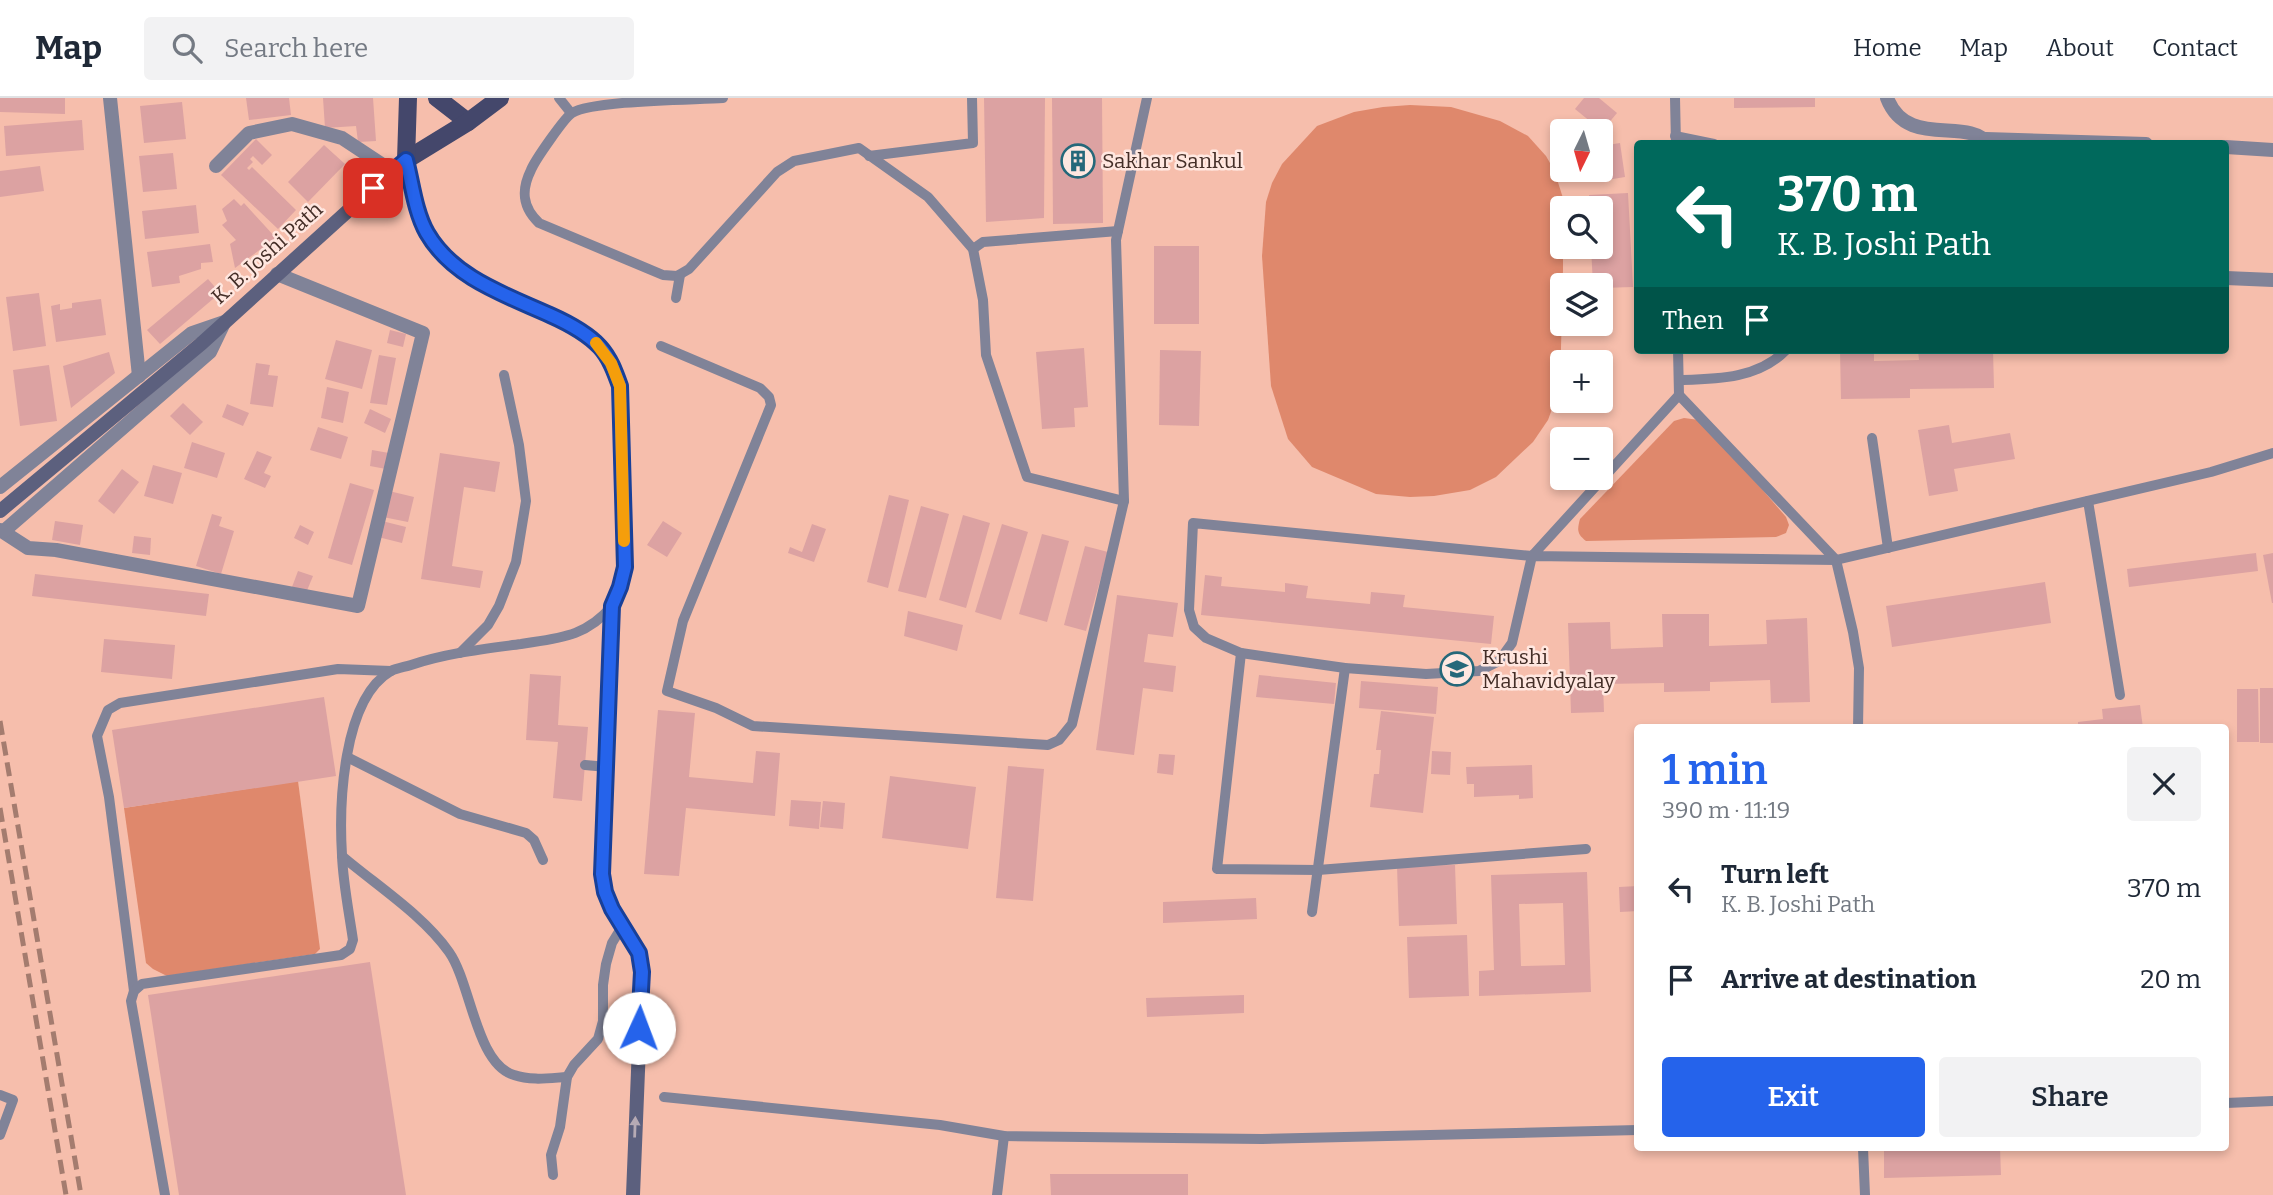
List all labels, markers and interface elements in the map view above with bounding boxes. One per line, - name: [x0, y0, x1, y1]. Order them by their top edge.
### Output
- search box: [144, 17, 634, 80]
- text: Map: [35, 28, 102, 68]
- icon: search: [168, 29, 206, 67]
- text: Search here: [224, 33, 368, 64]
- text: Home: [1853, 34, 1922, 62]
- text: Map: [1960, 34, 2008, 62]
- text: About: [2046, 34, 2114, 62]
- text: Contact: [2152, 34, 2238, 62]
- north arrow: [1550, 119, 1614, 182]
- map controls: [1550, 119, 1613, 490]
- building icon: Sakhar Sankul: [1059, 142, 1097, 180]
- place label: Sakhar Sankul: [1102, 148, 1243, 174]
- pin: [343, 158, 403, 218]
- text: 370 m: [1777, 165, 1917, 224]
- icon: left: [1662, 168, 1753, 259]
- icon: arrive: [354, 169, 392, 207]
- street label: K. B. Joshi Path: [206, 196, 328, 310]
- button: search: [1550, 196, 1613, 259]
- text: K. B. Joshi Path: [1777, 225, 1991, 263]
- button: layers: [1550, 273, 1613, 336]
- icon: arrive: [1738, 301, 1776, 339]
- text: Then: [1662, 305, 1724, 336]
- button: +: [1550, 350, 1613, 413]
- button: −: [1550, 427, 1613, 490]
- place label: Krushi Mahavidyalay: [1482, 644, 1616, 694]
- school or university icon: Krushi Mahavidyalay: [1438, 650, 1476, 688]
- text: 1 min: [1662, 745, 1768, 795]
- button: close: [2127, 747, 2201, 821]
- text: 390 m · 11:19: [1662, 796, 1790, 824]
- text: Turn left: [1721, 859, 1829, 890]
- icon: left: [1662, 870, 1700, 908]
- text: 370 m: [2127, 873, 2201, 904]
- text: K. B. Joshi Path: [1721, 890, 1875, 918]
- icon: arrive: [1662, 961, 1700, 999]
- text: Arrive at destination: [1721, 964, 1976, 995]
- text: 20 m: [2140, 964, 2201, 995]
- position arrow: [602, 991, 676, 1065]
- button: Exit: [1662, 1057, 1925, 1137]
- button: Share: [1939, 1057, 2201, 1137]
- one-way arrow: [630, 1116, 641, 1138]

